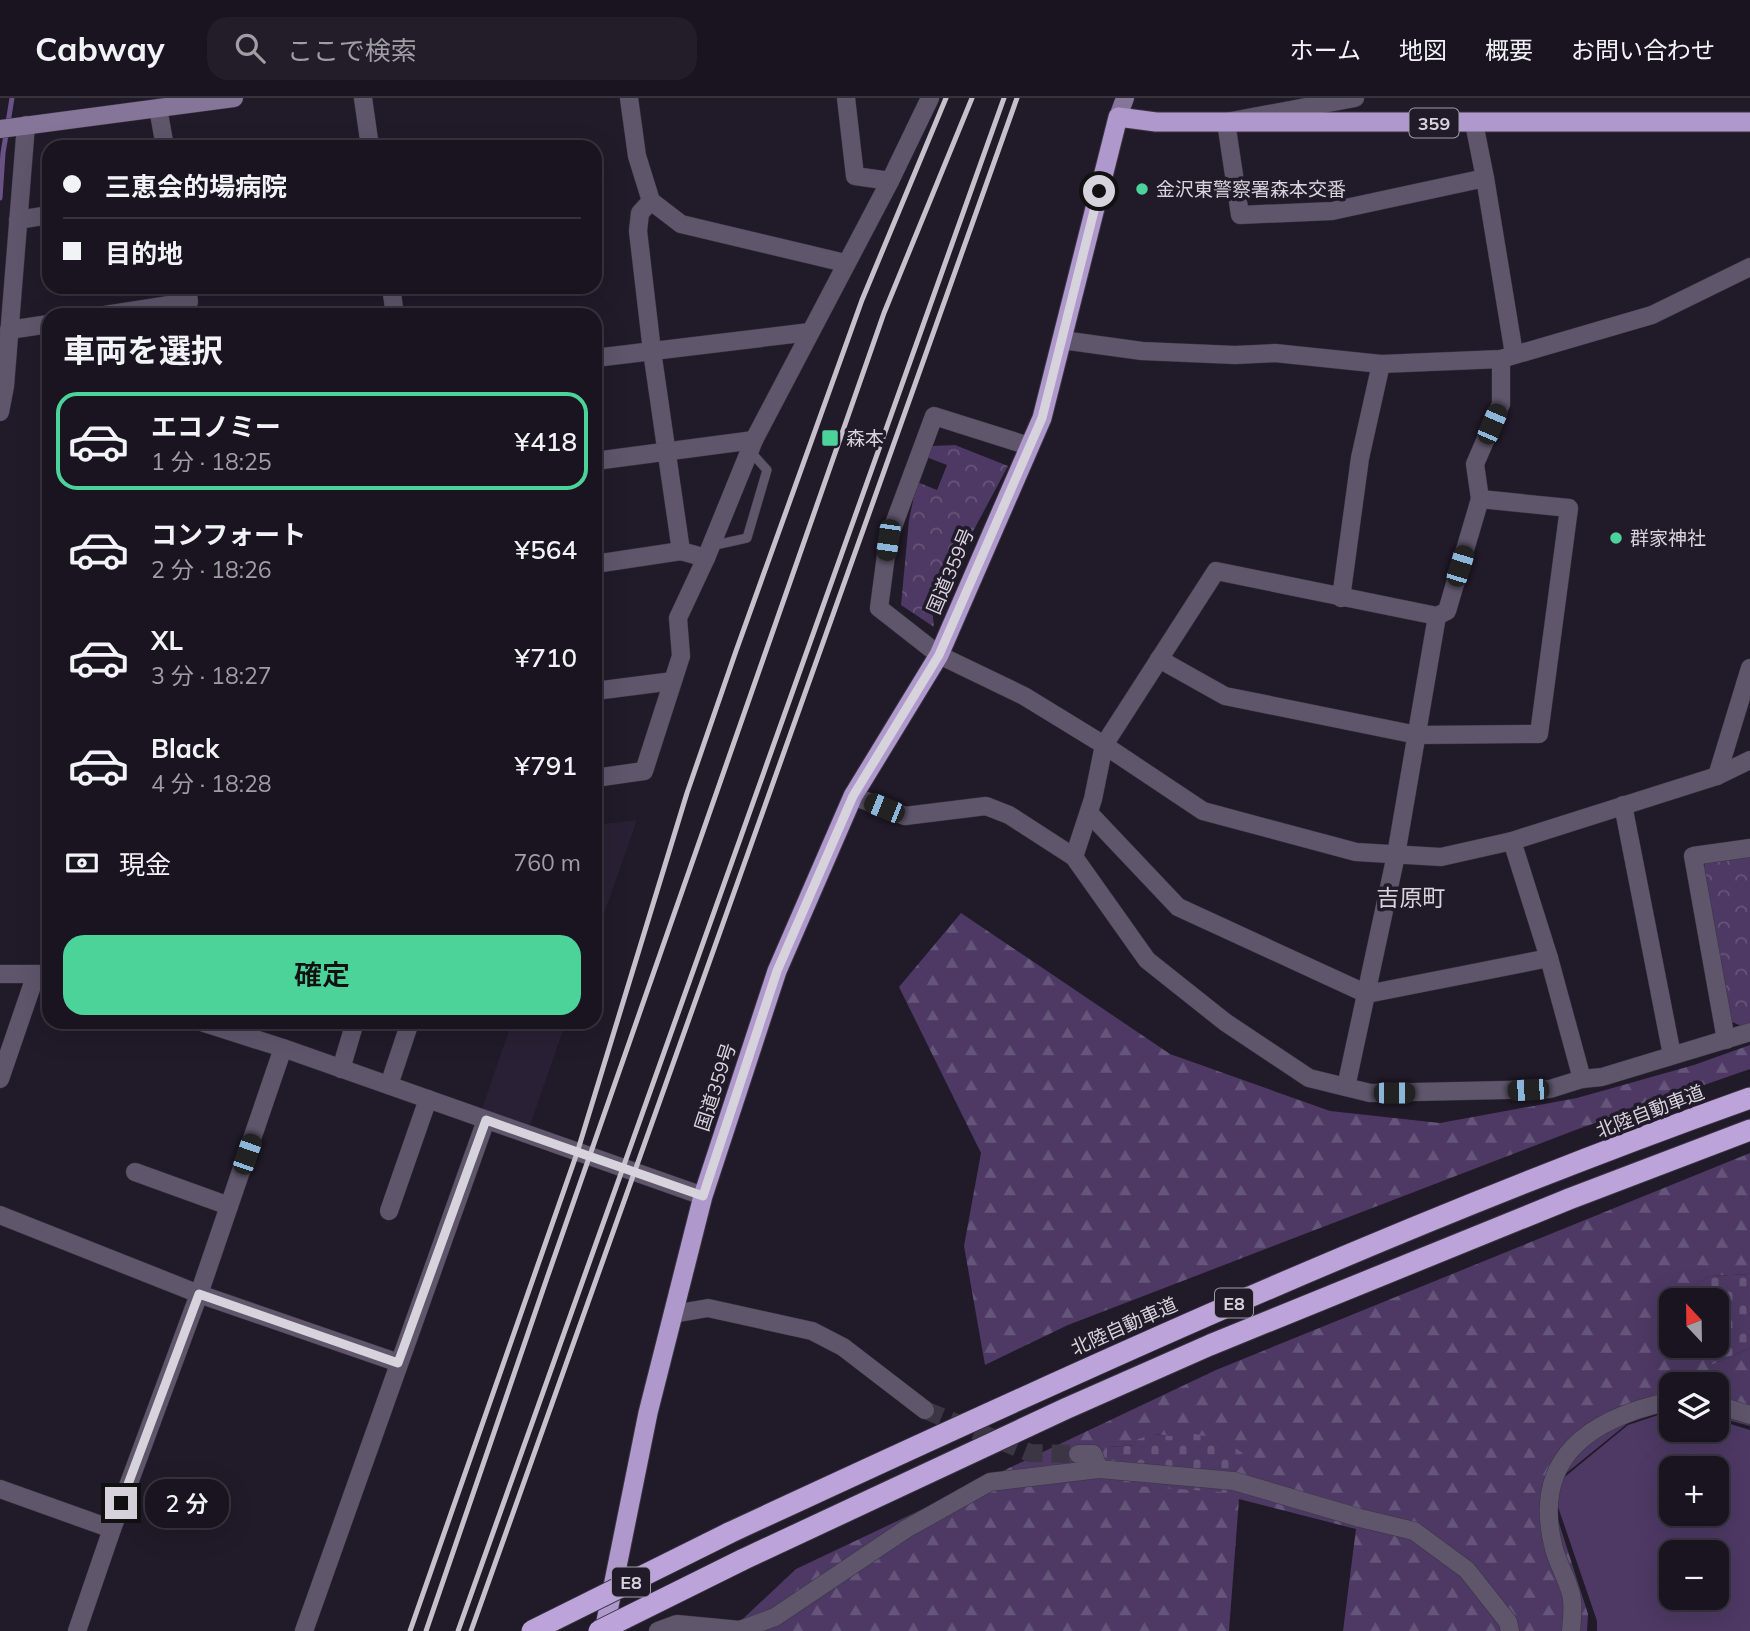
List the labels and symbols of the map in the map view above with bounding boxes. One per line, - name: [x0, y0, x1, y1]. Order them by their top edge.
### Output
- road number: 359: [1410, 108, 1458, 138]
- route start: [1083, 175, 1115, 207]
- place label: 金沢東警察署森本交番: [1156, 177, 1346, 201]
- marker: 金沢東警察署森本交番: [1134, 181, 1150, 197]
- car: [1475, 401, 1510, 447]
- place label: 森本: [846, 426, 884, 450]
- marker: 森本: [820, 428, 840, 448]
- car: [875, 518, 902, 562]
- street label: 国道359号: [921, 524, 979, 618]
- place label: 群家神社: [1630, 526, 1706, 550]
- marker: 群家神社: [1608, 530, 1624, 546]
- car: [1444, 543, 1477, 589]
- car: [861, 790, 908, 826]
- district label: 吉原町: [1377, 883, 1446, 912]
- street label: 国道359号: [689, 1040, 741, 1134]
- car: [1507, 1078, 1550, 1102]
- street label: 北陸自動車道: [1592, 1079, 1708, 1143]
- car: [1374, 1083, 1416, 1104]
- car: [231, 1131, 264, 1177]
- road number: E8: [1215, 1288, 1253, 1318]
- north arrow: [1659, 1288, 1729, 1358]
- street label: 北陸自動車道: [1067, 1292, 1181, 1360]
- callout: 2 分: [146, 1478, 230, 1528]
- route end: [105, 1487, 137, 1519]
- road number: E8: [612, 1568, 650, 1596]

